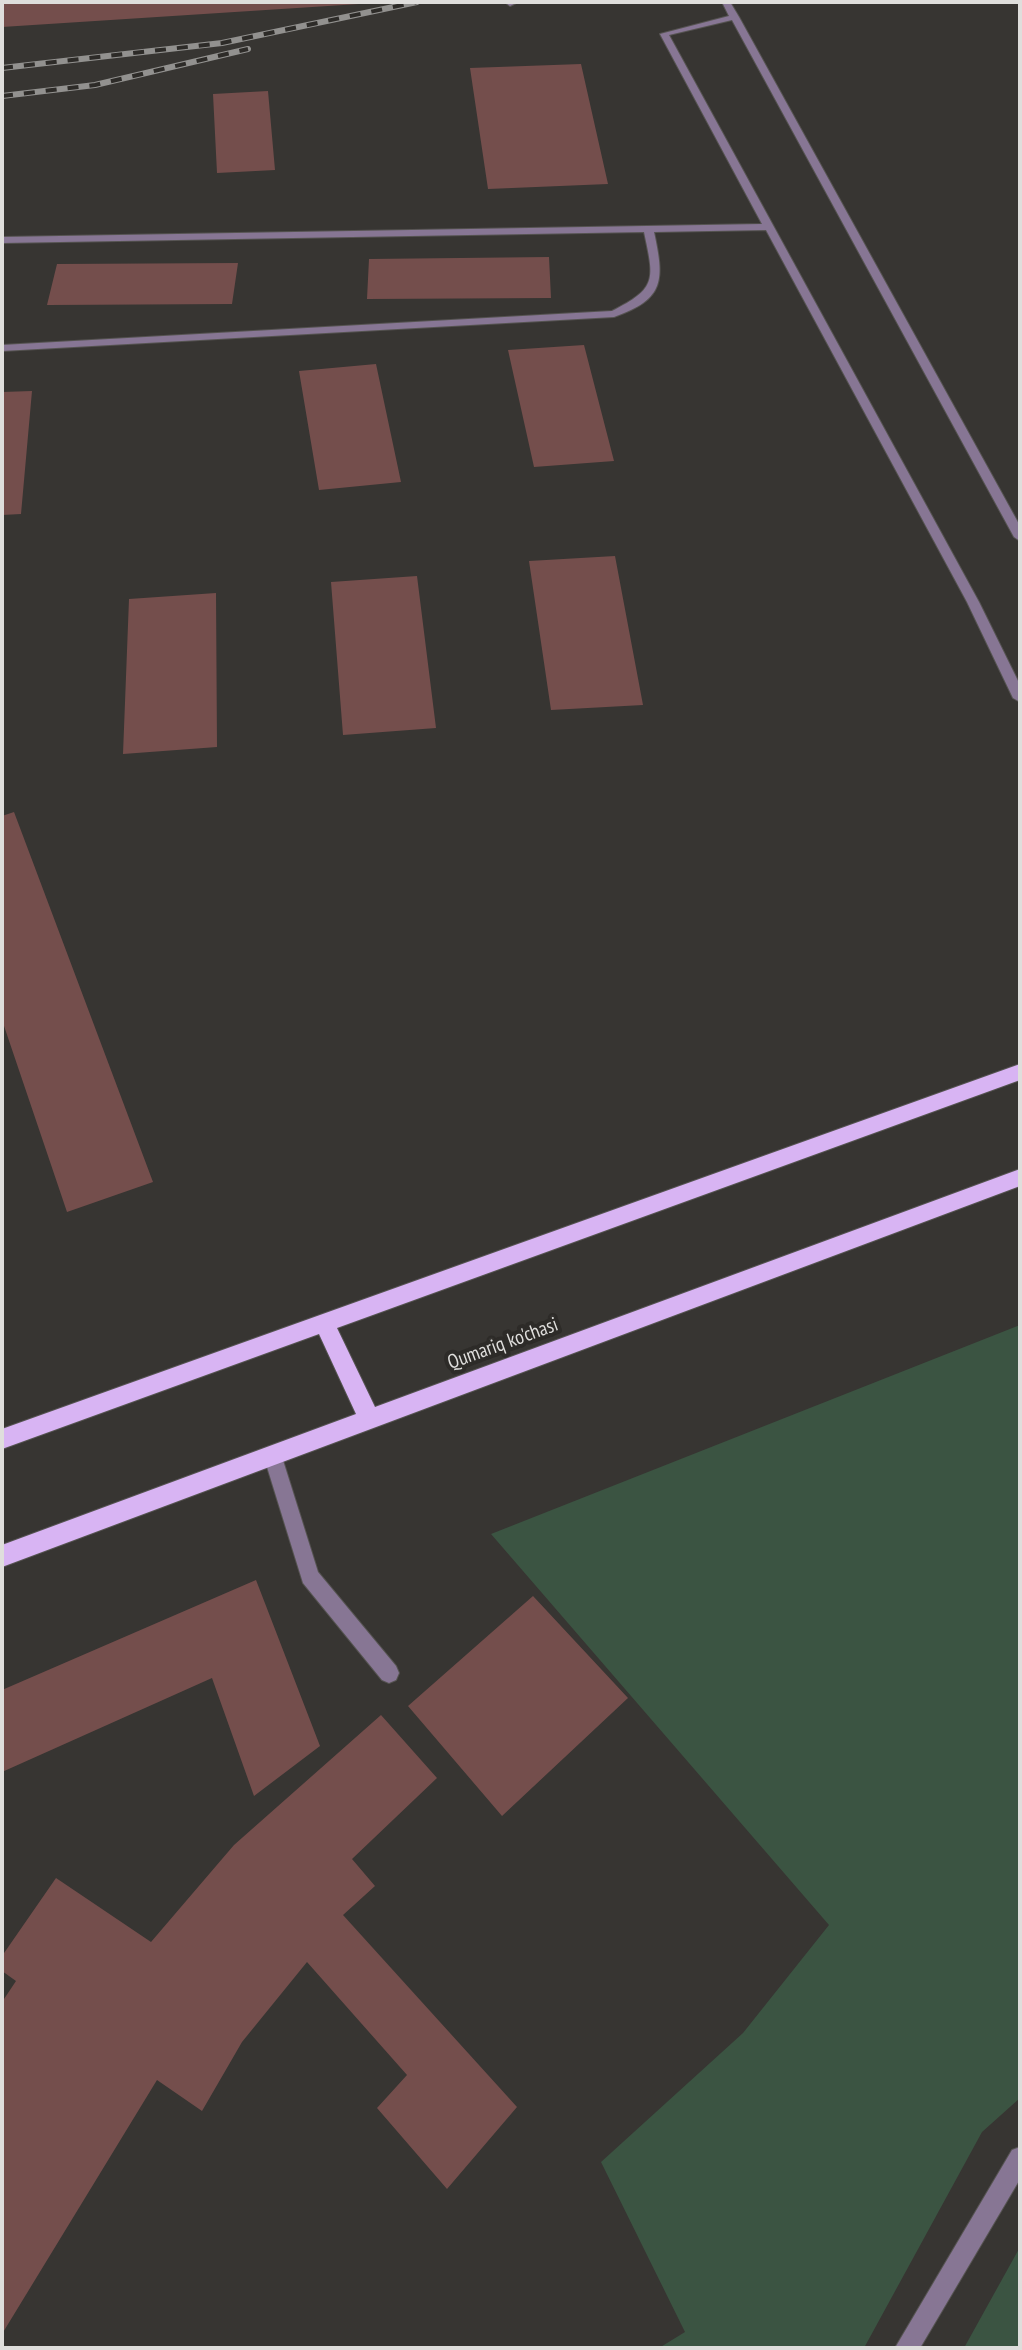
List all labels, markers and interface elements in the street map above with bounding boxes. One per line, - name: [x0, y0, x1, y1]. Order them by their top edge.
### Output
- street label: Qumariq ko'chasi: [445, 1313, 561, 1375]

